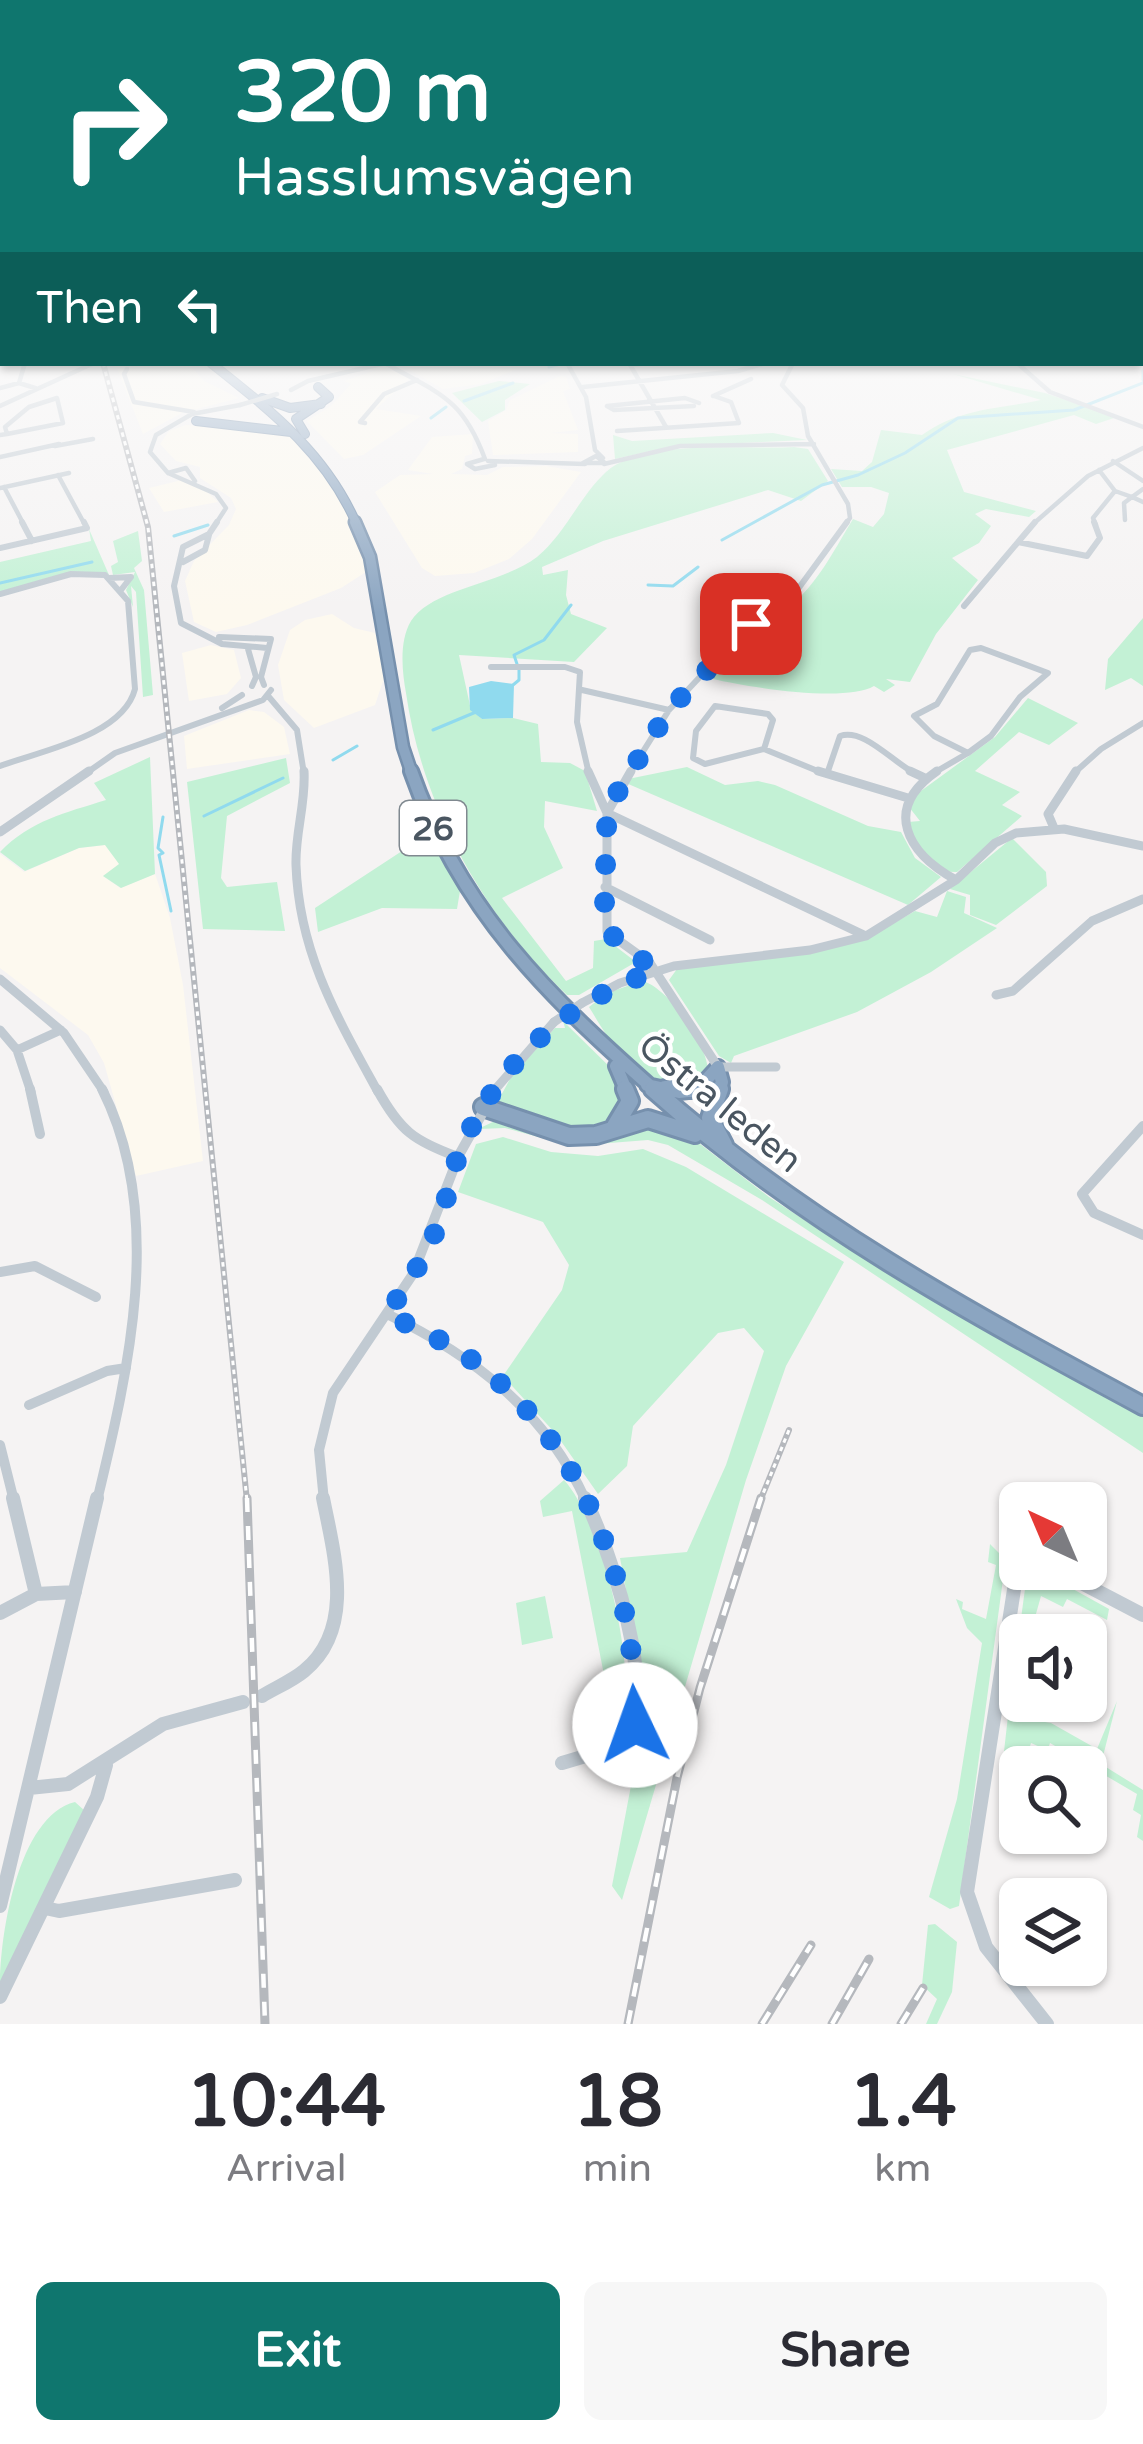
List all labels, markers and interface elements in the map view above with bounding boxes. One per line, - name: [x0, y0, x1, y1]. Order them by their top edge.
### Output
- text: 320 m: [234, 43, 491, 144]
- icon: right: [36, 48, 192, 204]
- text: Hasslumsvägen: [234, 145, 635, 210]
- icon: left: [167, 276, 233, 342]
- text: Then: [36, 282, 143, 336]
- pin: [700, 573, 802, 675]
- icon: arrive: [718, 591, 784, 657]
- road number: 26: [400, 801, 466, 855]
- street label: Östra leden: [630, 1024, 810, 1182]
- north arrow: [999, 1482, 1107, 1590]
- map controls: [999, 1482, 1107, 1986]
- button: sound: [999, 1614, 1107, 1722]
- position arrow: [572, 1662, 698, 1788]
- button: search: [999, 1746, 1107, 1854]
- button: layers: [999, 1878, 1107, 1986]
- text: 10:44: [186, 2059, 386, 2146]
- text: 18: [572, 2059, 663, 2146]
- text: 1.4: [849, 2059, 957, 2146]
- text: Arrival: [226, 2145, 346, 2192]
- text: min: [583, 2145, 652, 2192]
- text: km: [874, 2145, 931, 2192]
- button: Exit: [36, 2282, 560, 2420]
- button: Share: [584, 2282, 1107, 2420]

